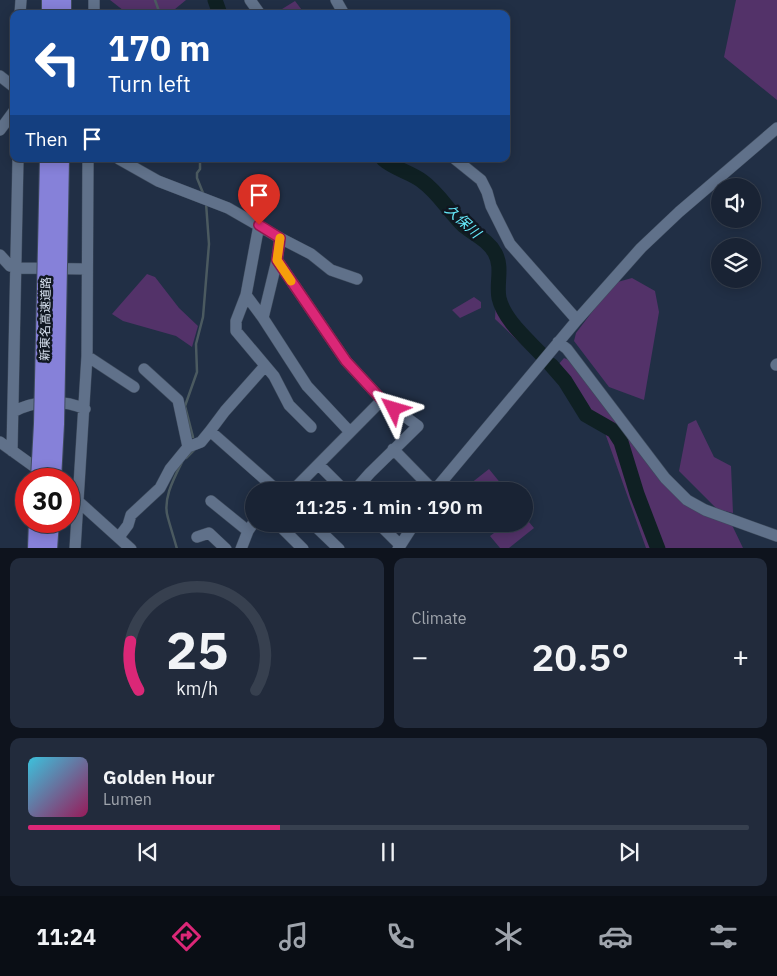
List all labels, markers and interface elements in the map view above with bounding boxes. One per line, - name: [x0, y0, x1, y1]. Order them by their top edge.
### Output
- text: 170 m: [108, 25, 211, 71]
- icon: left: [25, 30, 90, 95]
- text: Turn left: [108, 69, 191, 98]
- icon: arrive: [78, 125, 106, 153]
- text: Then: [25, 127, 68, 151]
- pin: [238, 174, 280, 225]
- map controls: [711, 178, 761, 288]
- button: sound: [711, 178, 761, 228]
- icon: arrive: [245, 181, 273, 209]
- water label: 久保川: [441, 200, 486, 243]
- button: layers: [711, 238, 761, 288]
- street label: 新東名高速道路: [37, 277, 53, 361]
- position arrow: [367, 382, 419, 434]
- speed limit sign: 30: [15, 468, 80, 533]
- text: 11:25 · 1 min · 190 m: [295, 495, 483, 519]
- text: Climate: [412, 608, 467, 628]
- text: 25: [166, 616, 228, 683]
- text: 20.5°: [531, 632, 629, 681]
- text: −: [412, 638, 428, 675]
- text: +: [732, 638, 749, 675]
- text: km/h: [176, 677, 218, 700]
- text: Golden Hour: [103, 765, 215, 789]
- text: Lumen: [103, 789, 152, 809]
- icon: previous: [134, 838, 162, 866]
- icon: pause: [374, 838, 402, 866]
- icon: next: [615, 838, 643, 866]
- icon: directions: [169, 919, 204, 954]
- icon: music: [276, 919, 311, 954]
- icon: phone: [383, 919, 418, 954]
- icon: climate: [491, 919, 526, 954]
- icon: car: [598, 919, 633, 954]
- icon: filters: [706, 919, 741, 954]
- text: 11:24: [36, 922, 96, 951]

